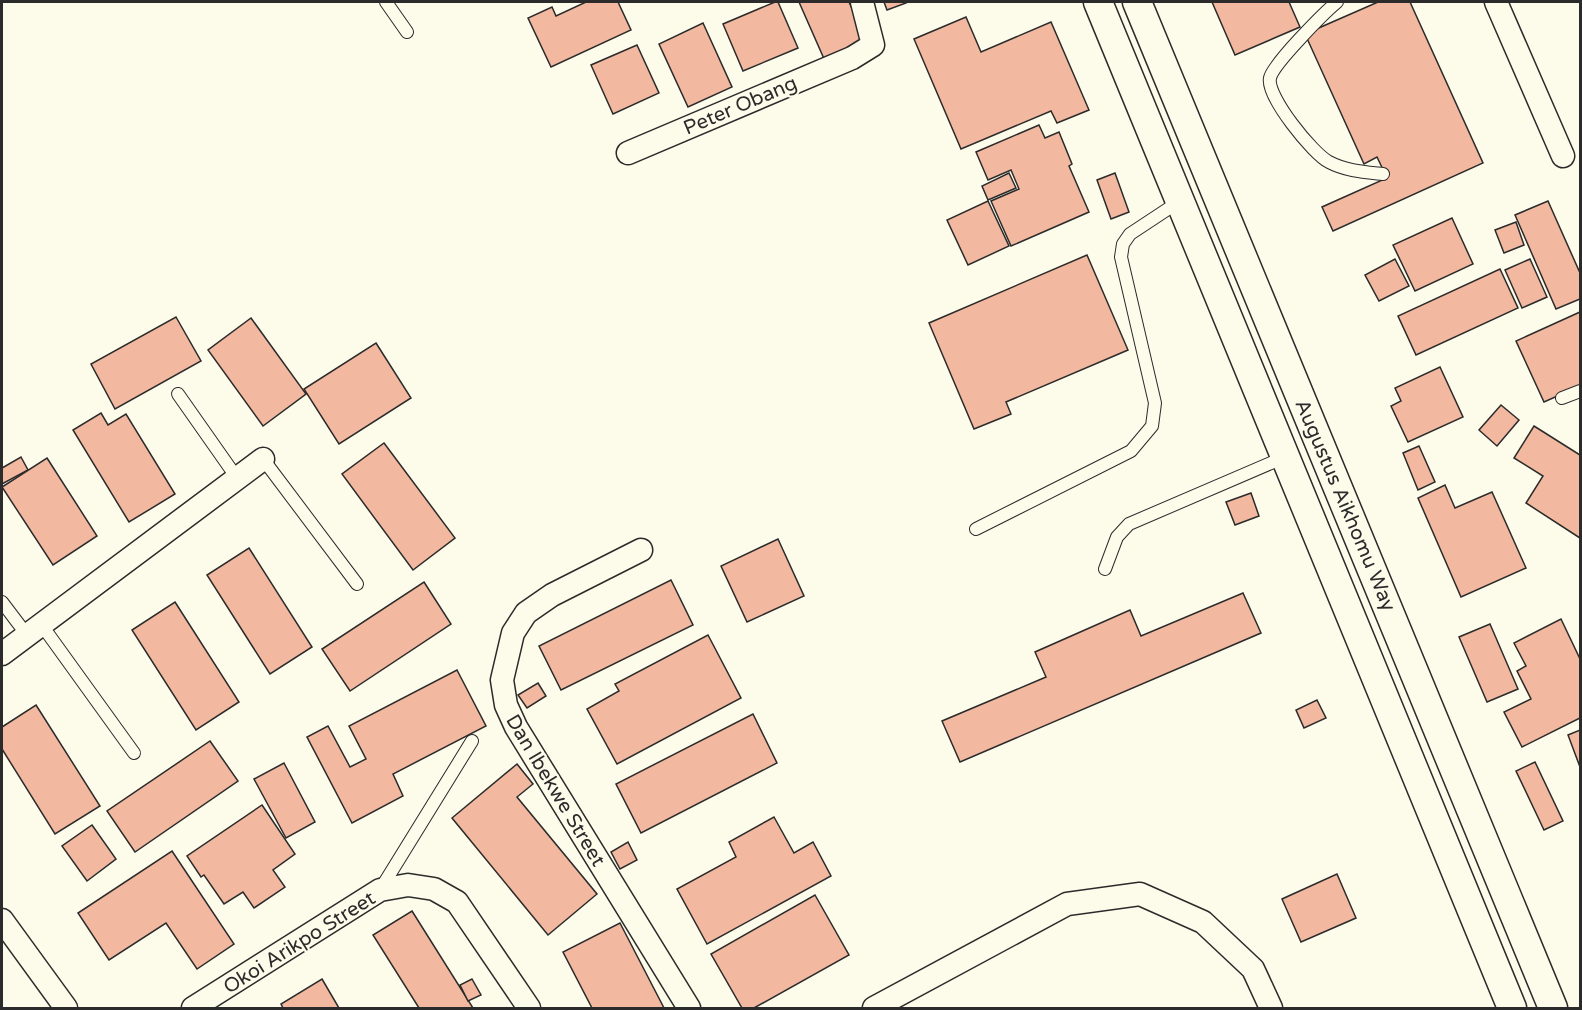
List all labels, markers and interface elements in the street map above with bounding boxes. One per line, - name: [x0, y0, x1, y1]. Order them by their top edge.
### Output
- street label: Peter Obang: [680, 71, 801, 141]
- street label: Augustus Aikhomu Way: [1290, 396, 1401, 615]
- street label: Dan Ibekwe Street: [500, 710, 610, 871]
- street label: Okoi Arikpo Street: [219, 886, 380, 999]

